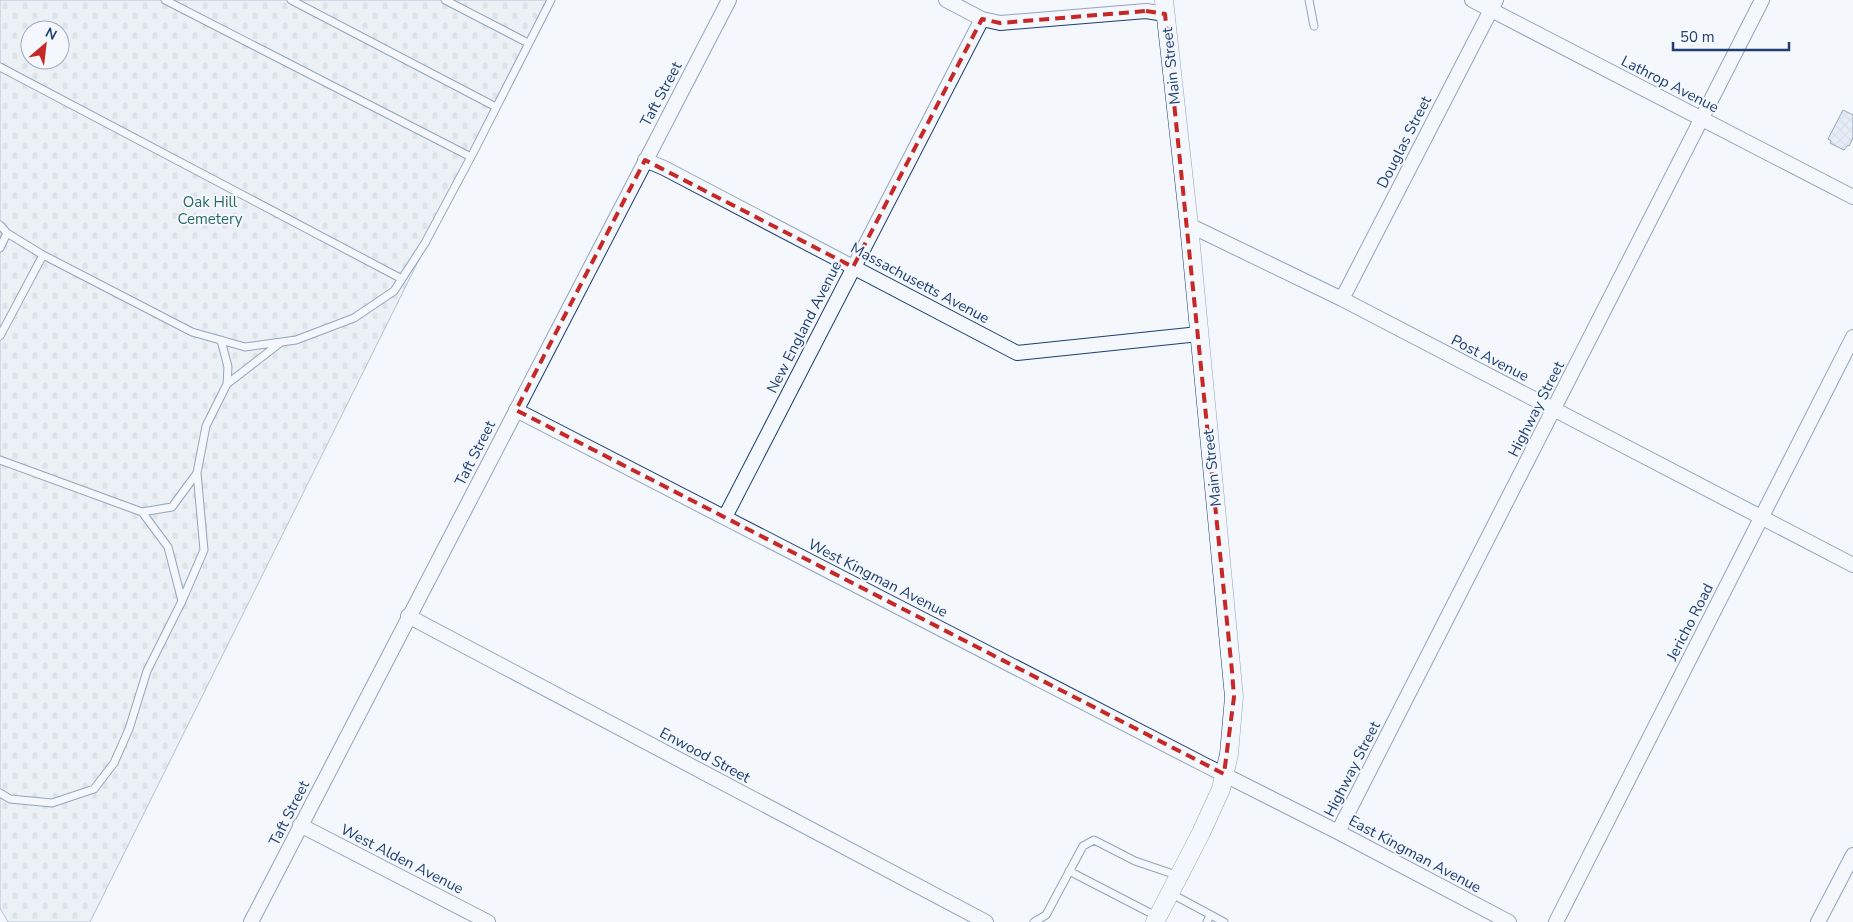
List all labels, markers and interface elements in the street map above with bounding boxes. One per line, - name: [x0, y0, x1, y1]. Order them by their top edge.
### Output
- north arrow: [20, 20, 70, 70]
- scale bar: [1673, 20, 1789, 52]
- text: N: [42, 23, 60, 45]
- street label: Main Street: [1157, 26, 1185, 106]
- text: 50 m: [1680, 27, 1715, 47]
- street label: Lathrop Avenue: [1618, 51, 1722, 117]
- street label: Taft Street: [636, 58, 687, 130]
- street label: Douglas Street: [1372, 92, 1436, 192]
- park label: Oak Hill Cemetery: [177, 192, 243, 229]
- street label: Massachusetts Avenue: [847, 238, 993, 328]
- street label: New England Avenue: [762, 257, 846, 397]
- street label: Post Avenue: [1448, 330, 1532, 386]
- street label: Highway Street: [1503, 357, 1569, 460]
- street label: Taft Street: [450, 416, 500, 489]
- street label: Main Street: [1198, 428, 1226, 508]
- street label: West Kingman Avenue: [805, 534, 951, 622]
- street label: Jericho Road: [1662, 580, 1718, 665]
- street label: Highway Street: [1319, 717, 1385, 820]
- street label: Enwood Street: [656, 723, 754, 788]
- street label: Taft Street: [264, 776, 314, 849]
- street label: East Kingman Avenue: [1345, 811, 1485, 897]
- street label: West Alden Avenue: [337, 819, 467, 899]

